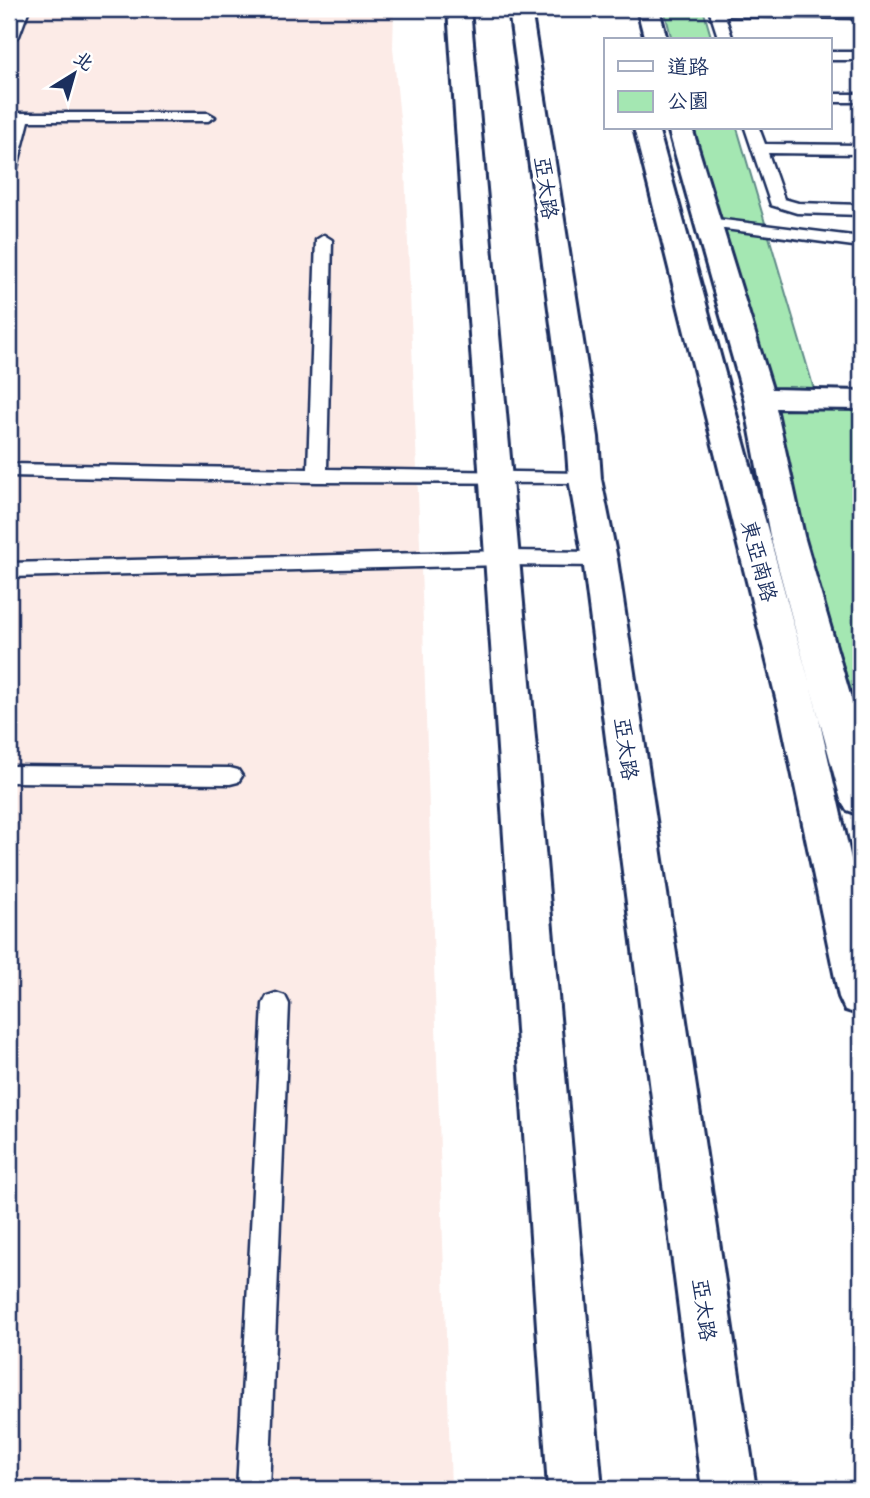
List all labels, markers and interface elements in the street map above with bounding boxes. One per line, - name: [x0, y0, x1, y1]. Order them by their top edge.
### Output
- north arrow: [38, 38, 108, 108]
- legend: [604, 38, 832, 130]
- text: 北: [66, 42, 101, 80]
- text: 道路: [667, 48, 709, 86]
- text: 公園: [667, 82, 709, 120]
- street label: 亞太路: [523, 154, 569, 222]
- street label: 東亞南路: [730, 516, 788, 606]
- street label: 亞太路: [603, 715, 649, 783]
- street label: 亞太路: [681, 1276, 727, 1344]

